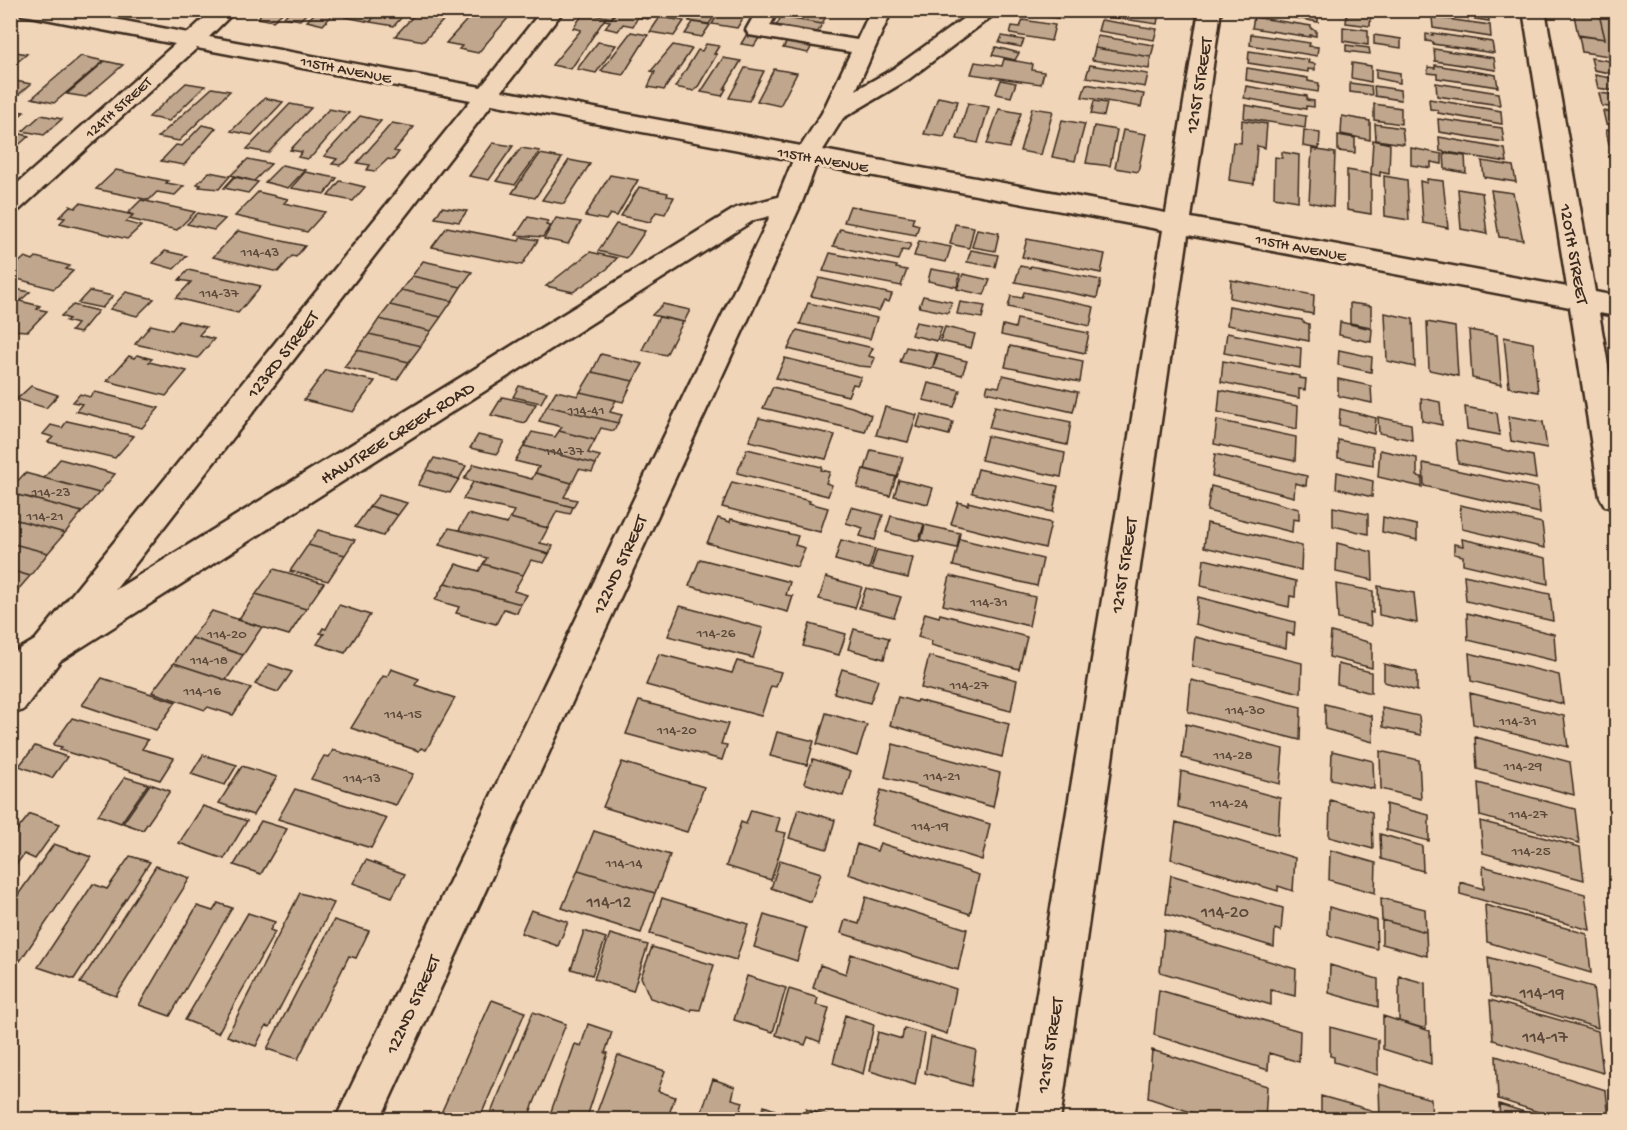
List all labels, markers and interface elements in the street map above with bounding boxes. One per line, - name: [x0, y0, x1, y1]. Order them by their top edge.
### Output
- street label: 121ST STREET: [1182, 35, 1219, 136]
- street label: 115TH AVENUE: [298, 53, 393, 89]
- street label: 124TH STREET: [82, 73, 157, 144]
- street label: 115TH AVENUE: [775, 144, 870, 178]
- street label: 120TH STREET: [1553, 201, 1592, 307]
- street label: 115TH AVENUE: [1253, 231, 1348, 267]
- house number: 114-43: [240, 244, 280, 262]
- house number: 114-37: [198, 285, 240, 303]
- street label: 123RD STREET: [243, 307, 325, 404]
- street label: HAWTREE CREEK ROAD: [317, 378, 479, 490]
- house number: 114-41: [566, 402, 605, 420]
- house number: 114-37: [543, 443, 585, 461]
- house number: 114-23: [30, 484, 71, 502]
- house number: 114-21: [25, 508, 64, 526]
- street label: 122ND STREET: [589, 511, 654, 619]
- street label: 121ST STREET: [1107, 515, 1144, 616]
- house number: 114-31: [969, 594, 1008, 612]
- house number: 114-26: [696, 625, 736, 643]
- house number: 114-20: [206, 626, 247, 644]
- house number: 114-18: [189, 652, 228, 670]
- house number: 114-27: [948, 677, 990, 695]
- house number: 114-16: [182, 683, 221, 701]
- house number: 114-30: [1224, 702, 1266, 720]
- house number: 114-15: [383, 706, 422, 724]
- house number: 114-31: [1498, 713, 1537, 731]
- house number: 114-20: [656, 722, 697, 740]
- house number: 114-28: [1212, 747, 1253, 765]
- house number: 114-29: [1503, 758, 1543, 776]
- house number: 114-21: [922, 768, 961, 786]
- house number: 114-13: [342, 770, 381, 788]
- house number: 114-24: [1209, 795, 1248, 813]
- house number: 114-27: [1507, 806, 1549, 824]
- house number: 114-19: [910, 818, 949, 836]
- house number: 114-25: [1510, 843, 1551, 861]
- house number: 114-14: [604, 855, 643, 873]
- house number: 114-12: [586, 893, 632, 914]
- house number: 114-20: [1200, 903, 1249, 924]
- street label: 122ND STREET: [382, 951, 447, 1059]
- house number: 114-19: [1519, 984, 1565, 1005]
- street label: 121ST STREET: [1033, 995, 1070, 1096]
- house number: 114-17: [1521, 1028, 1568, 1049]

